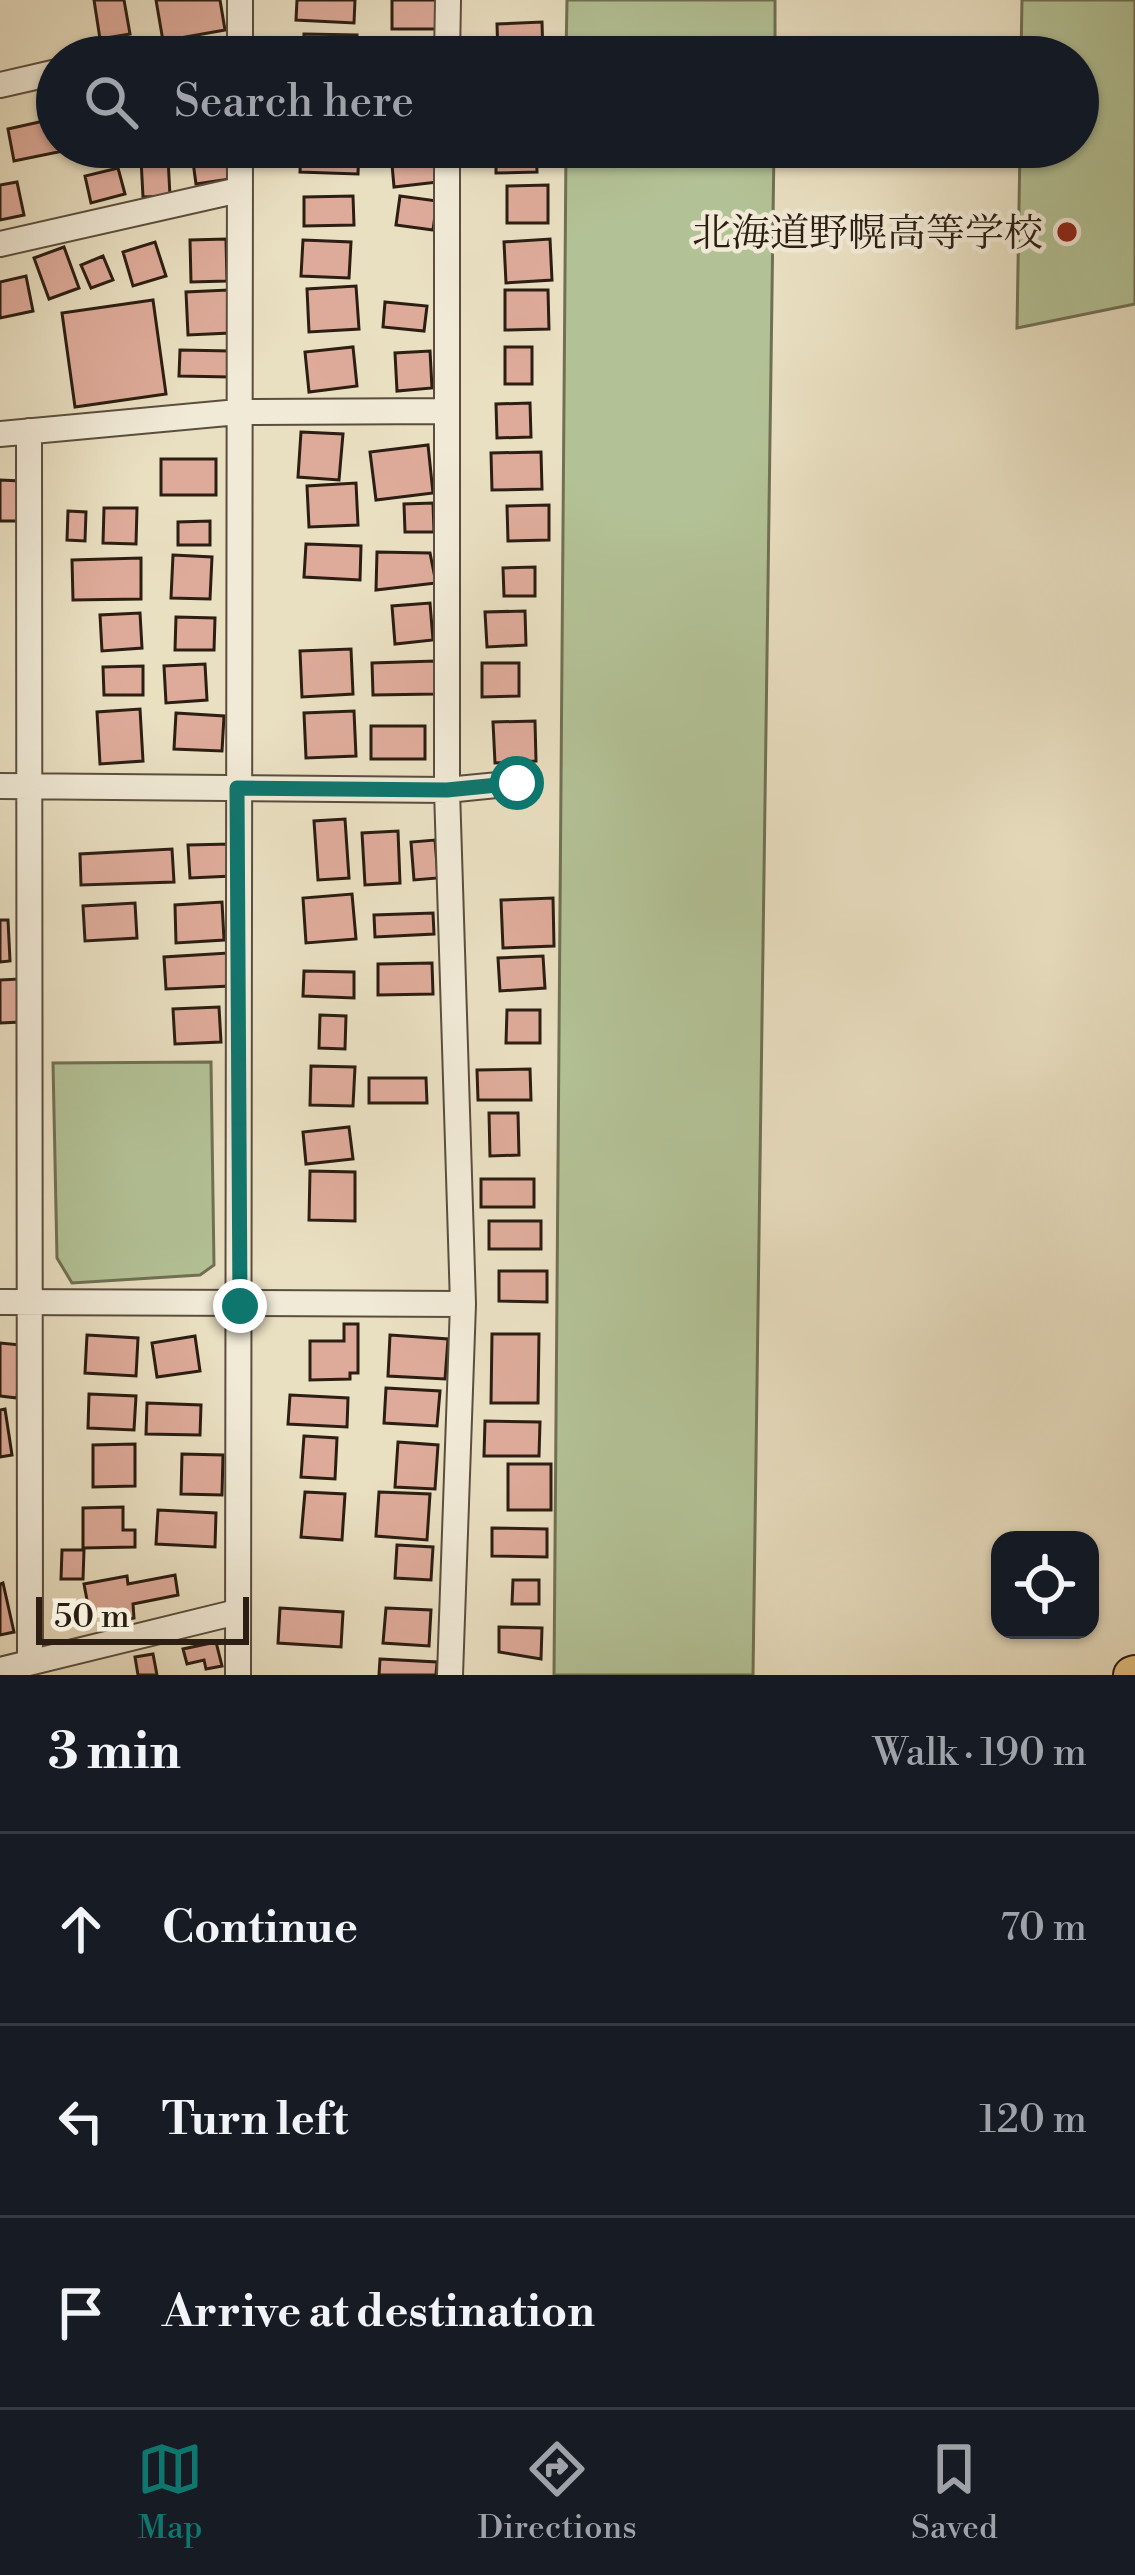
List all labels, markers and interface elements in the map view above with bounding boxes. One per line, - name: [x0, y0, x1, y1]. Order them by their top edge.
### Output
- search box: [36, 36, 1099, 168]
- icon: search: [78, 69, 144, 135]
- text: Search here: [174, 74, 414, 131]
- place label: 北海道野幌高等学校: [692, 210, 1043, 259]
- marker: 北海道野幌高等学校: [1054, 219, 1080, 245]
- route start: [490, 756, 544, 810]
- route end: [213, 1279, 267, 1333]
- map controls: [991, 1531, 1099, 1639]
- button: locate: [991, 1531, 1099, 1639]
- scale bar: [36, 1591, 249, 1644]
- text: 50 m: [54, 1597, 130, 1638]
- text: 3 min: [48, 1721, 181, 1785]
- text: Walk · 190 m: [873, 1729, 1087, 1778]
- icon: ahead: [48, 1896, 114, 1962]
- text: Continue: [162, 1900, 358, 1957]
- text: 70 m: [1000, 1904, 1087, 1953]
- icon: left: [48, 2088, 114, 2154]
- text: Turn left: [162, 2092, 348, 2149]
- text: 120 m: [979, 2096, 1087, 2145]
- icon: arrive: [48, 2280, 114, 2346]
- text: Arrive at destination: [162, 2284, 595, 2341]
- tab: Map: [137, 2436, 203, 2549]
- tab: Directions: [478, 2436, 637, 2549]
- tab: Saved: [911, 2436, 998, 2549]

